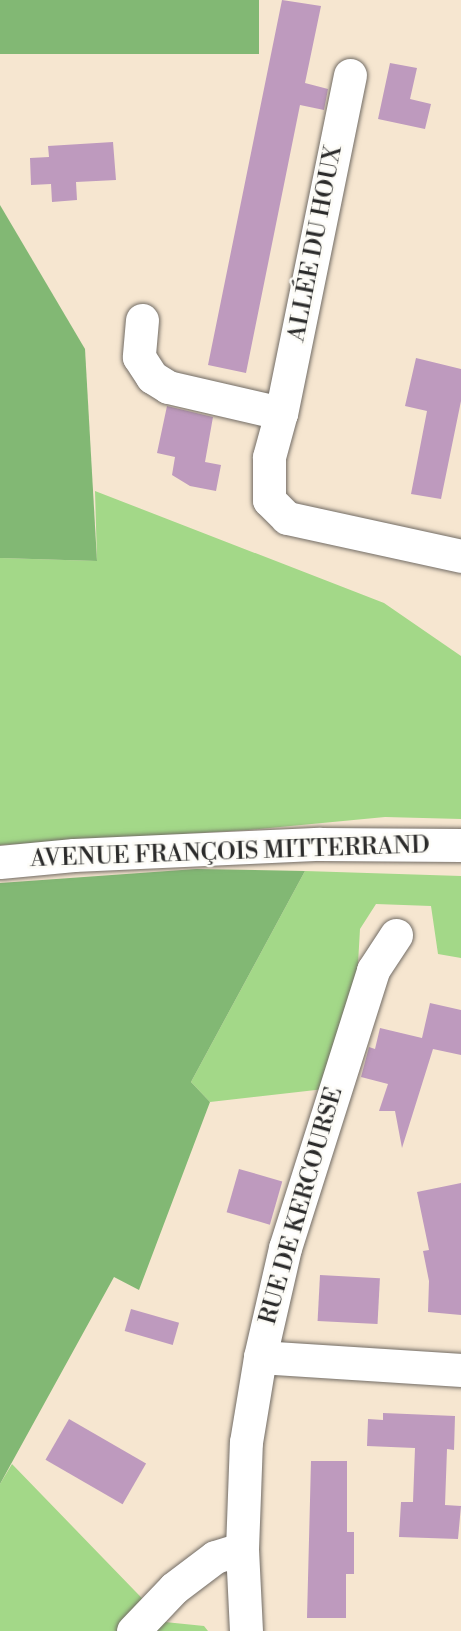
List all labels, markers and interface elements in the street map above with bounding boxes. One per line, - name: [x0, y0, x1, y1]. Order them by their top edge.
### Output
- street label: ALLÉE DU HOUX: [283, 144, 349, 344]
- street label: AVENUE FRANÇOIS MITTERRAND: [30, 832, 430, 874]
- street label: RUE DE KERCOURSE: [254, 1084, 350, 1328]

